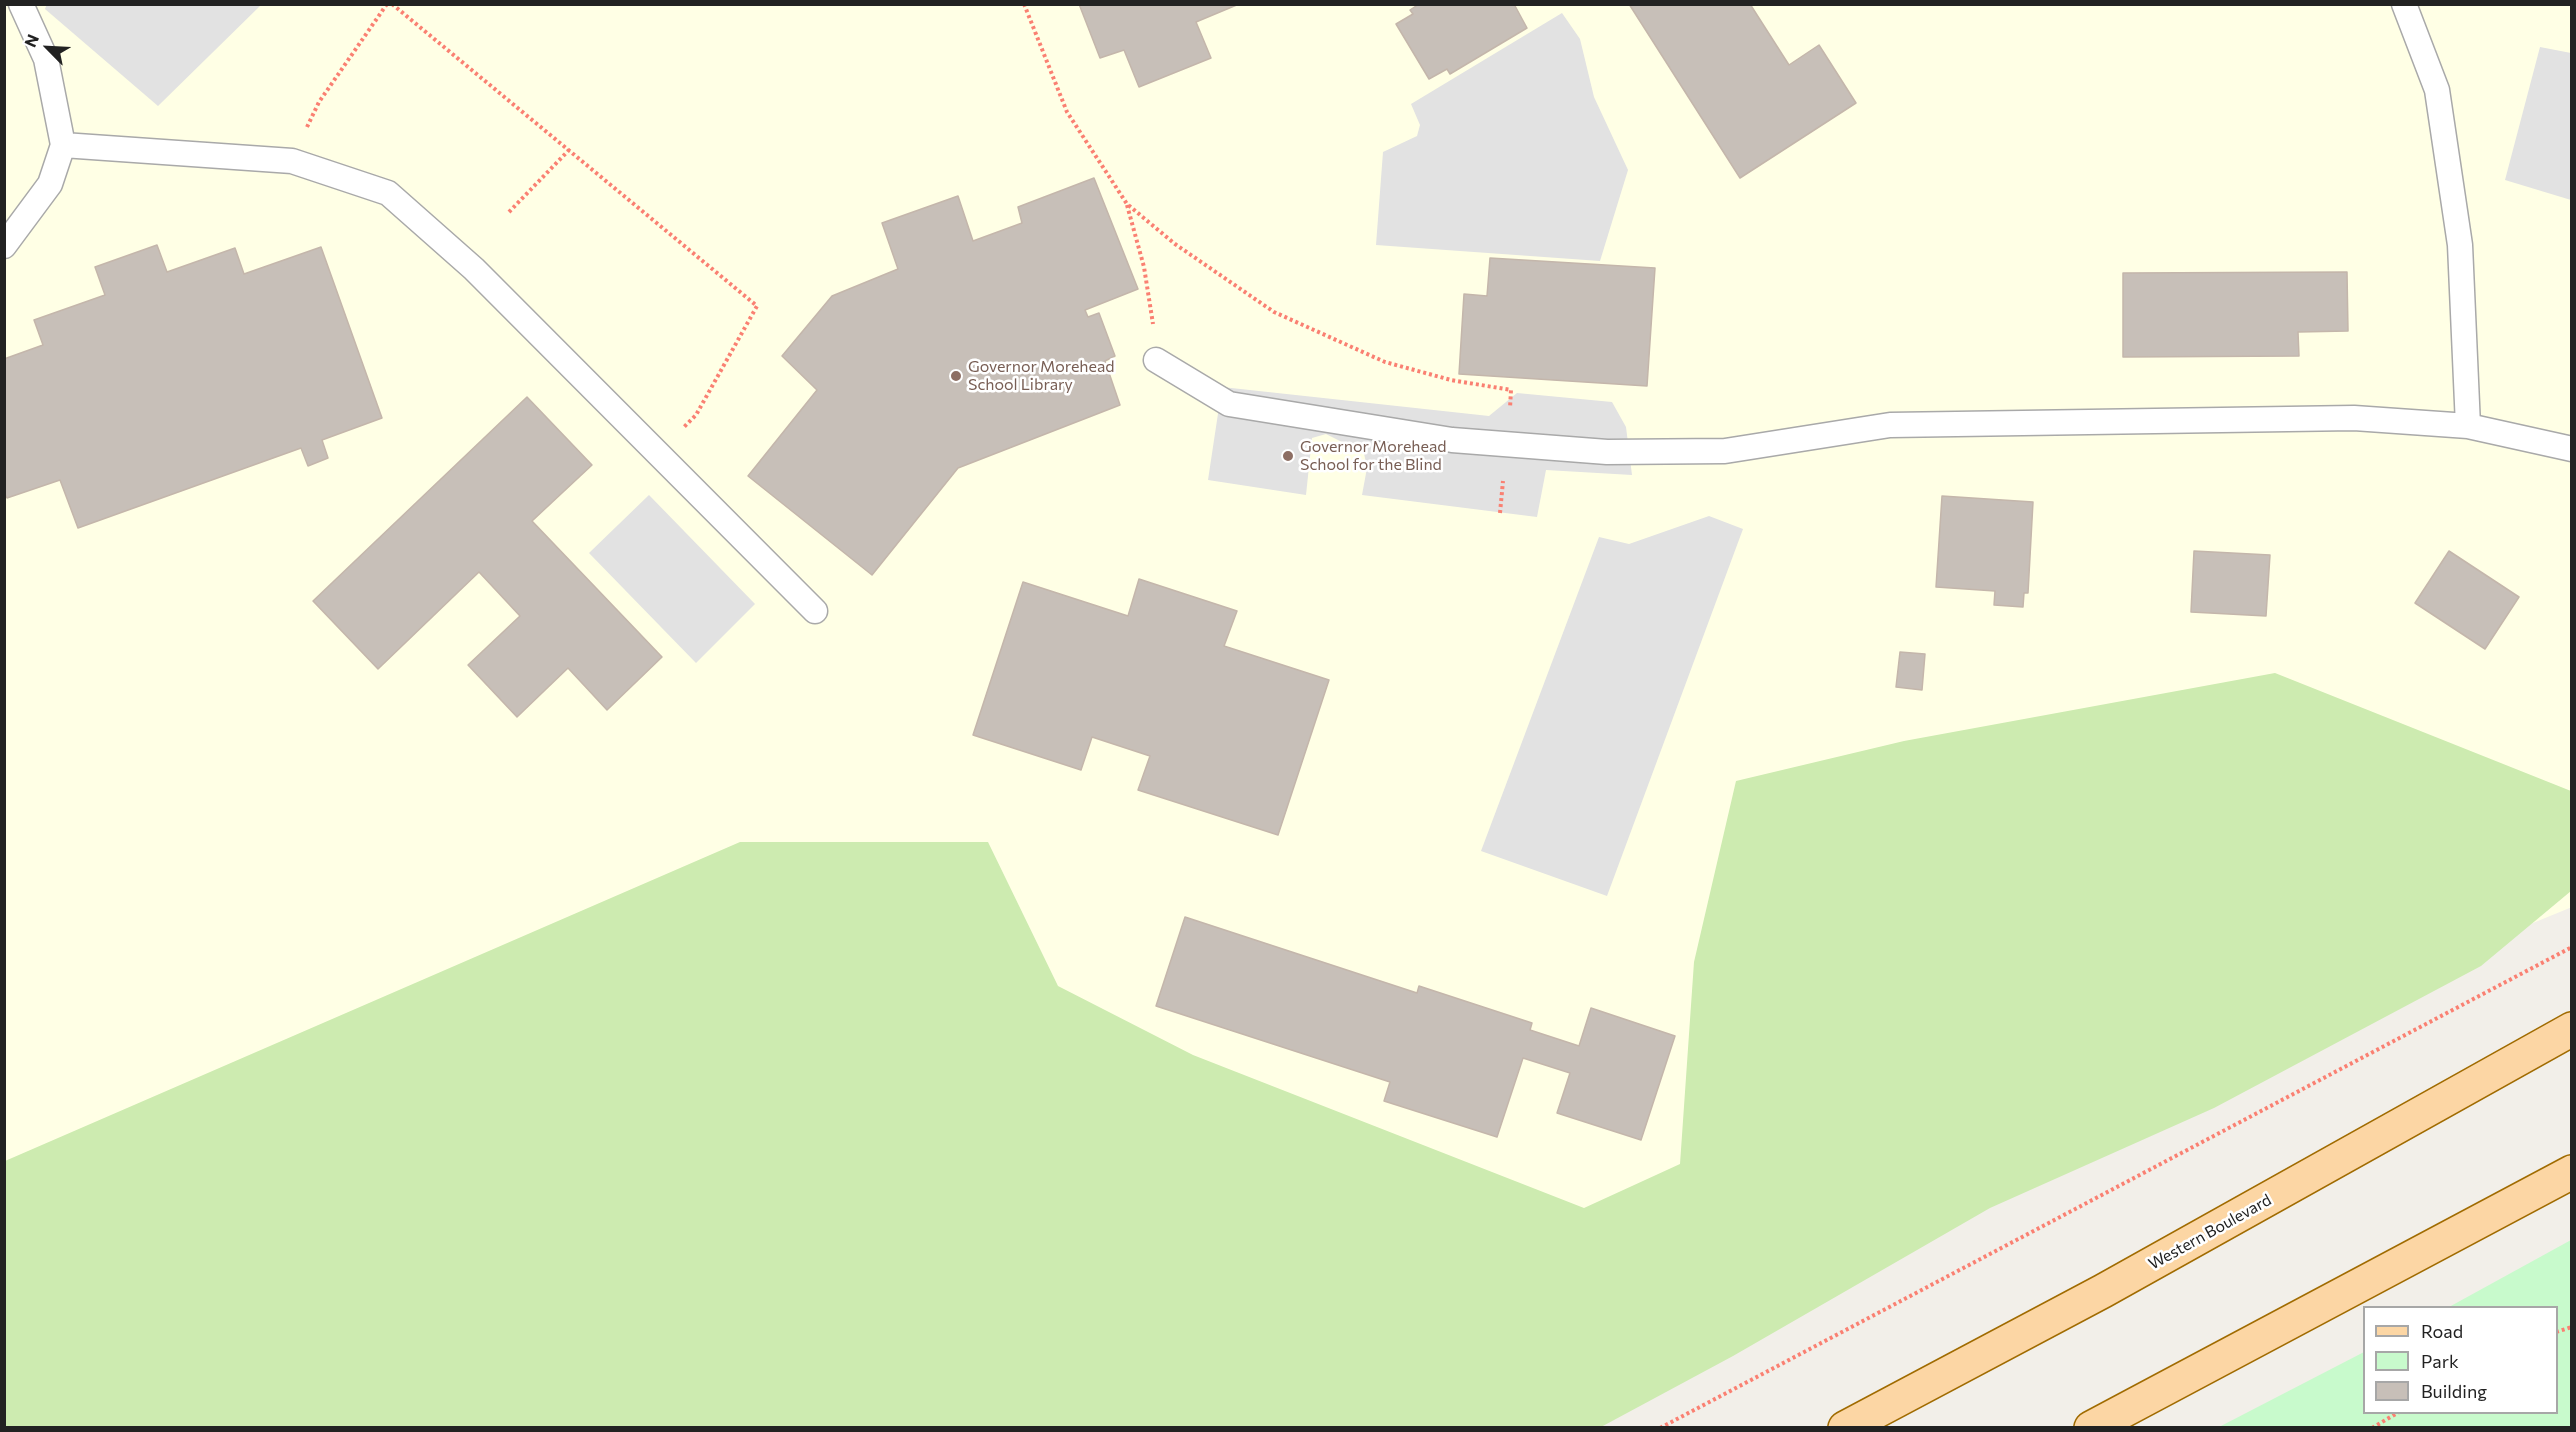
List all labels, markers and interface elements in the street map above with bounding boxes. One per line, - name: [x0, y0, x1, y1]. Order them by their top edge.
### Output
- north arrow: [18, 18, 78, 78]
- text: N: [20, 31, 42, 50]
- place label: Governor Morehead School Library: [968, 357, 1115, 395]
- marker: Governor Morehead School Library: [949, 369, 963, 383]
- place label: Governor Morehead School for the Blind: [1300, 437, 1447, 475]
- marker: Governor Morehead School for the Blind: [1281, 449, 1295, 463]
- street label: Western Boulevard: [2145, 1190, 2275, 1274]
- legend: [2363, 1306, 2558, 1414]
- text: Road: [2421, 1320, 2463, 1342]
- text: Park: [2421, 1350, 2459, 1372]
- text: Building: [2421, 1380, 2487, 1402]

